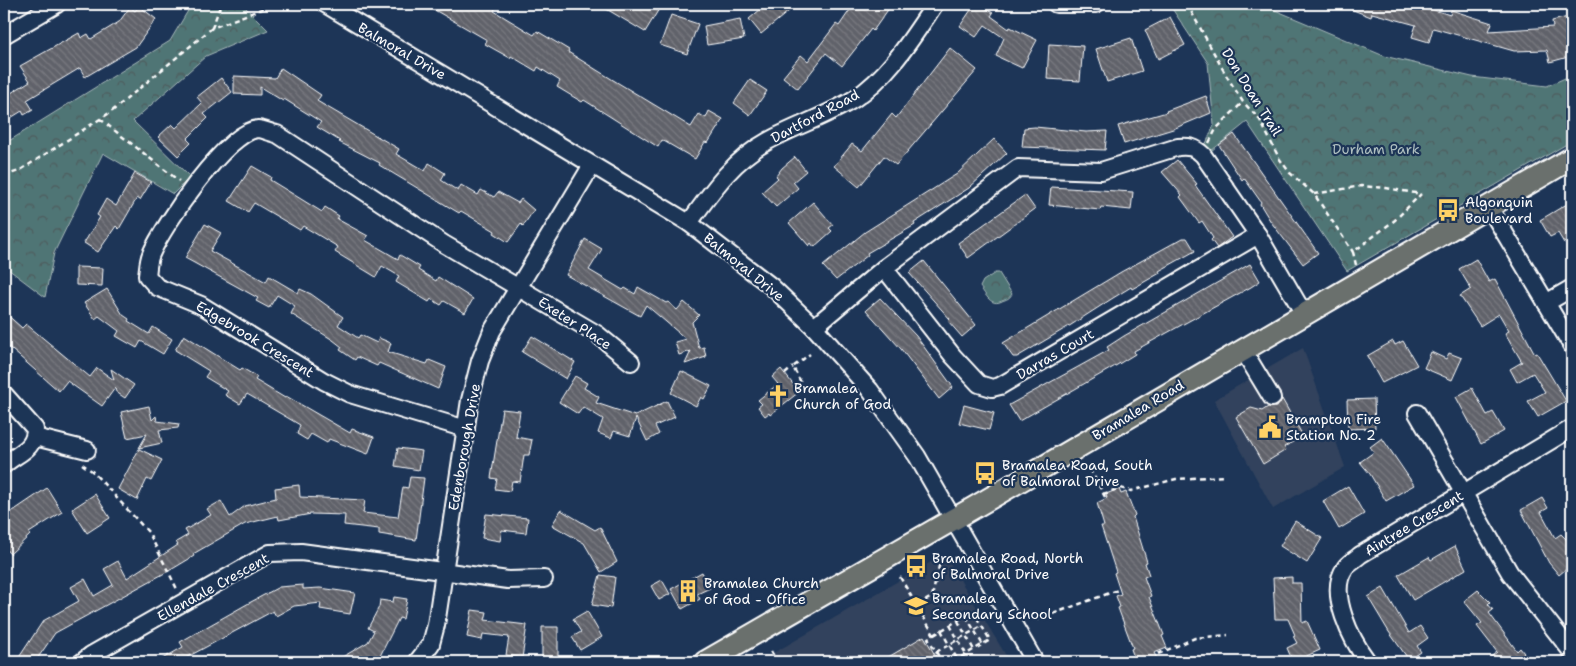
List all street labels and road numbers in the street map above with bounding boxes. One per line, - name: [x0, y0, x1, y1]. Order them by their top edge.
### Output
- street label: Balmoral Drive: [355, 18, 449, 84]
- street label: Don Doan Trail: [1218, 45, 1287, 140]
- street label: Dartford Road: [768, 85, 862, 147]
- street label: Balmoral Drive: [700, 229, 788, 305]
- street label: Exeter Place: [535, 293, 615, 353]
- street label: Edgebrook Crescent: [193, 297, 317, 381]
- street label: Darras Court: [1013, 325, 1097, 383]
- street label: Bramalea Road: [1089, 375, 1187, 444]
- street label: Edenborough Drive: [444, 382, 484, 512]
- street label: Aintree Crescent: [1361, 486, 1467, 560]
- street label: Ellendale Crescent: [154, 549, 272, 625]

